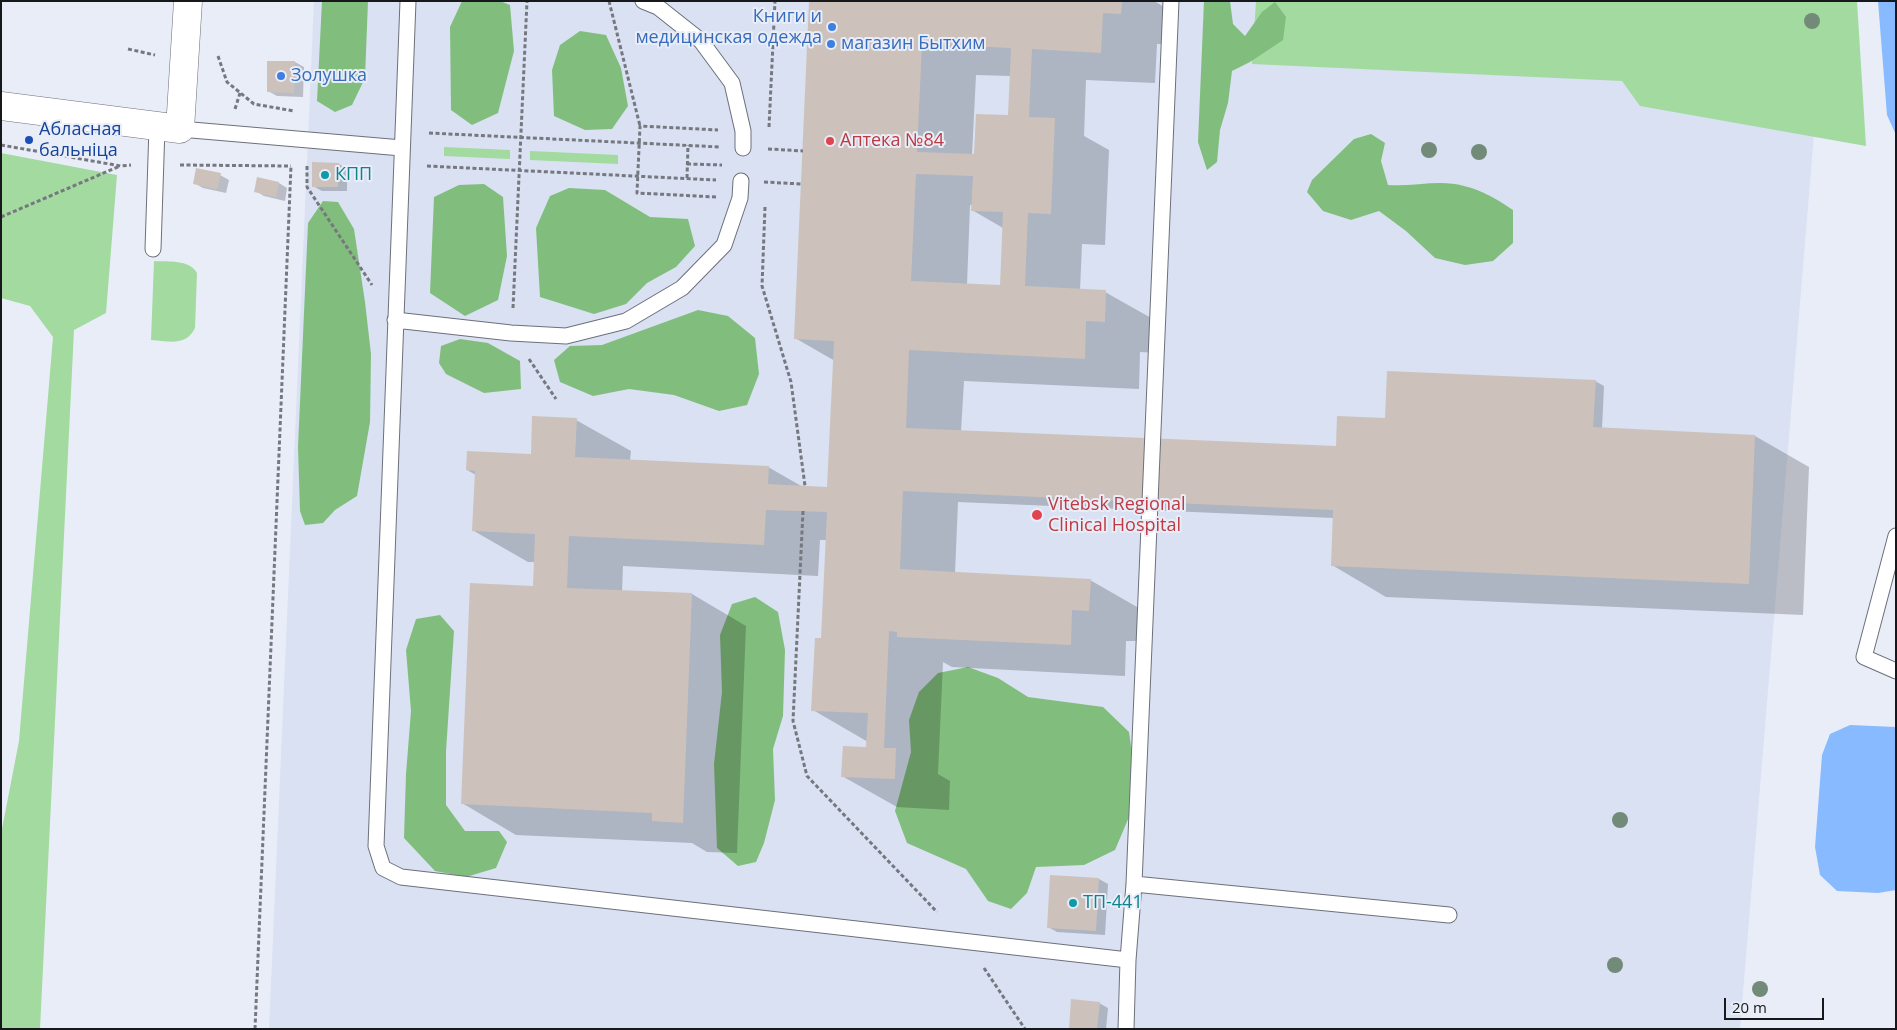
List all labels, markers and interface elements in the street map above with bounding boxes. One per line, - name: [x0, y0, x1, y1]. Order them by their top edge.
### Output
- place label: Книги и медицинская одежда: [635, 6, 822, 48]
- marker: Книги и медицинская одежда: [826, 21, 838, 33]
- place label: магазин Бытхим: [841, 33, 986, 55]
- marker: магазин Бытхим: [825, 38, 837, 50]
- place label: Золушка: [291, 65, 367, 87]
- marker: Золушка: [275, 70, 287, 82]
- place label: Абласная бальніца: [39, 119, 121, 162]
- place label: Аптека №84: [840, 130, 944, 152]
- marker: Абласная бальніца: [23, 134, 35, 146]
- marker: Аптека №84: [824, 135, 836, 147]
- place label: КПП: [335, 164, 372, 186]
- marker: КПП: [319, 169, 331, 181]
- place label: Vitebsk Regional Clinical Hospital: [1048, 494, 1185, 536]
- marker: Vitebsk Regional Clinical Hospital: [1030, 508, 1044, 522]
- place label: ТП-441: [1083, 892, 1143, 914]
- marker: ТП-441: [1067, 897, 1079, 909]
- scale bar: [1727, 988, 1827, 1020]
- text: 20 m: [1732, 997, 1767, 1017]

